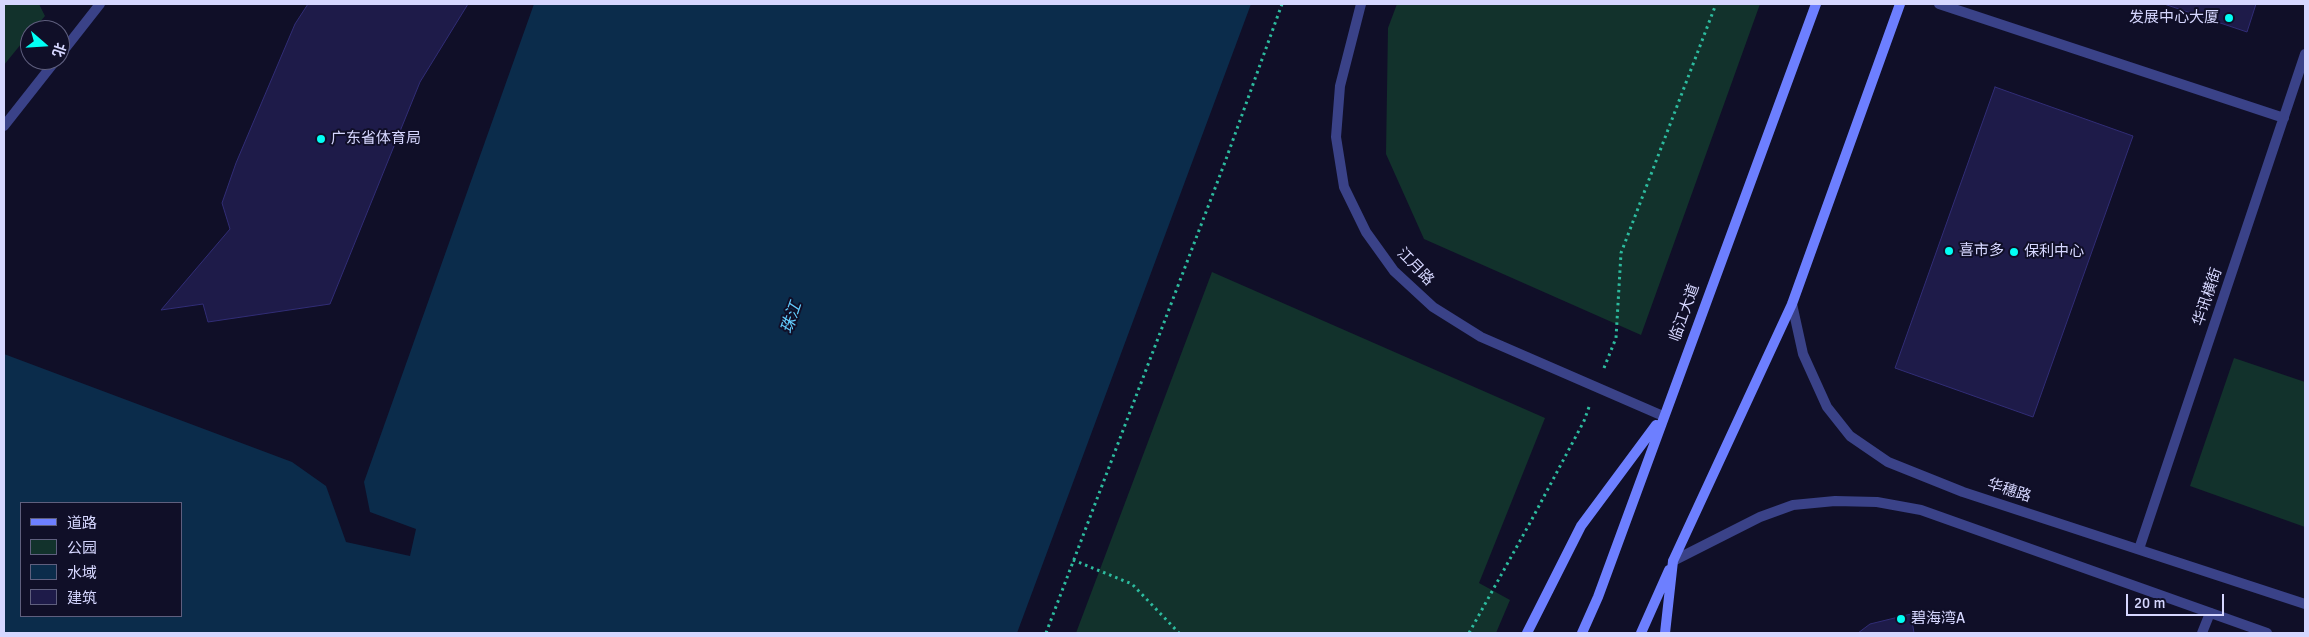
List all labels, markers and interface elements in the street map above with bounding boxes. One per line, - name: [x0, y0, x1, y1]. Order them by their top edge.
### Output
- place label: 发展中心大厦: [2129, 9, 2219, 27]
- marker: 发展中心大厦: [2223, 12, 2235, 24]
- north arrow: [20, 20, 70, 70]
- text: 北: [48, 40, 69, 59]
- place label: 广东省体育局: [331, 130, 421, 148]
- marker: 广东省体育局: [315, 133, 327, 145]
- place label: 喜市多: [1959, 242, 2004, 260]
- place label: 保利中心: [2024, 243, 2084, 261]
- street label: 江月路: [1393, 245, 1437, 289]
- marker: 喜市多: [1943, 245, 1955, 257]
- marker: 保利中心: [2008, 246, 2020, 258]
- street label: 华讯横街: [2190, 266, 2226, 328]
- street label: 临江大道: [1666, 282, 1704, 344]
- water label: 珠江: [778, 300, 806, 336]
- street label: 华穗路: [1985, 475, 2033, 507]
- legend: [20, 502, 182, 617]
- text: 道路: [67, 514, 97, 532]
- text: 公园: [67, 539, 97, 557]
- text: 水域: [67, 564, 97, 582]
- scale bar: [2129, 584, 2226, 616]
- text: 建筑: [67, 589, 97, 607]
- text: 20 m: [2134, 594, 2165, 612]
- place label: 碧海湾A: [1911, 610, 1965, 628]
- marker: 碧海湾A: [1895, 613, 1907, 625]

